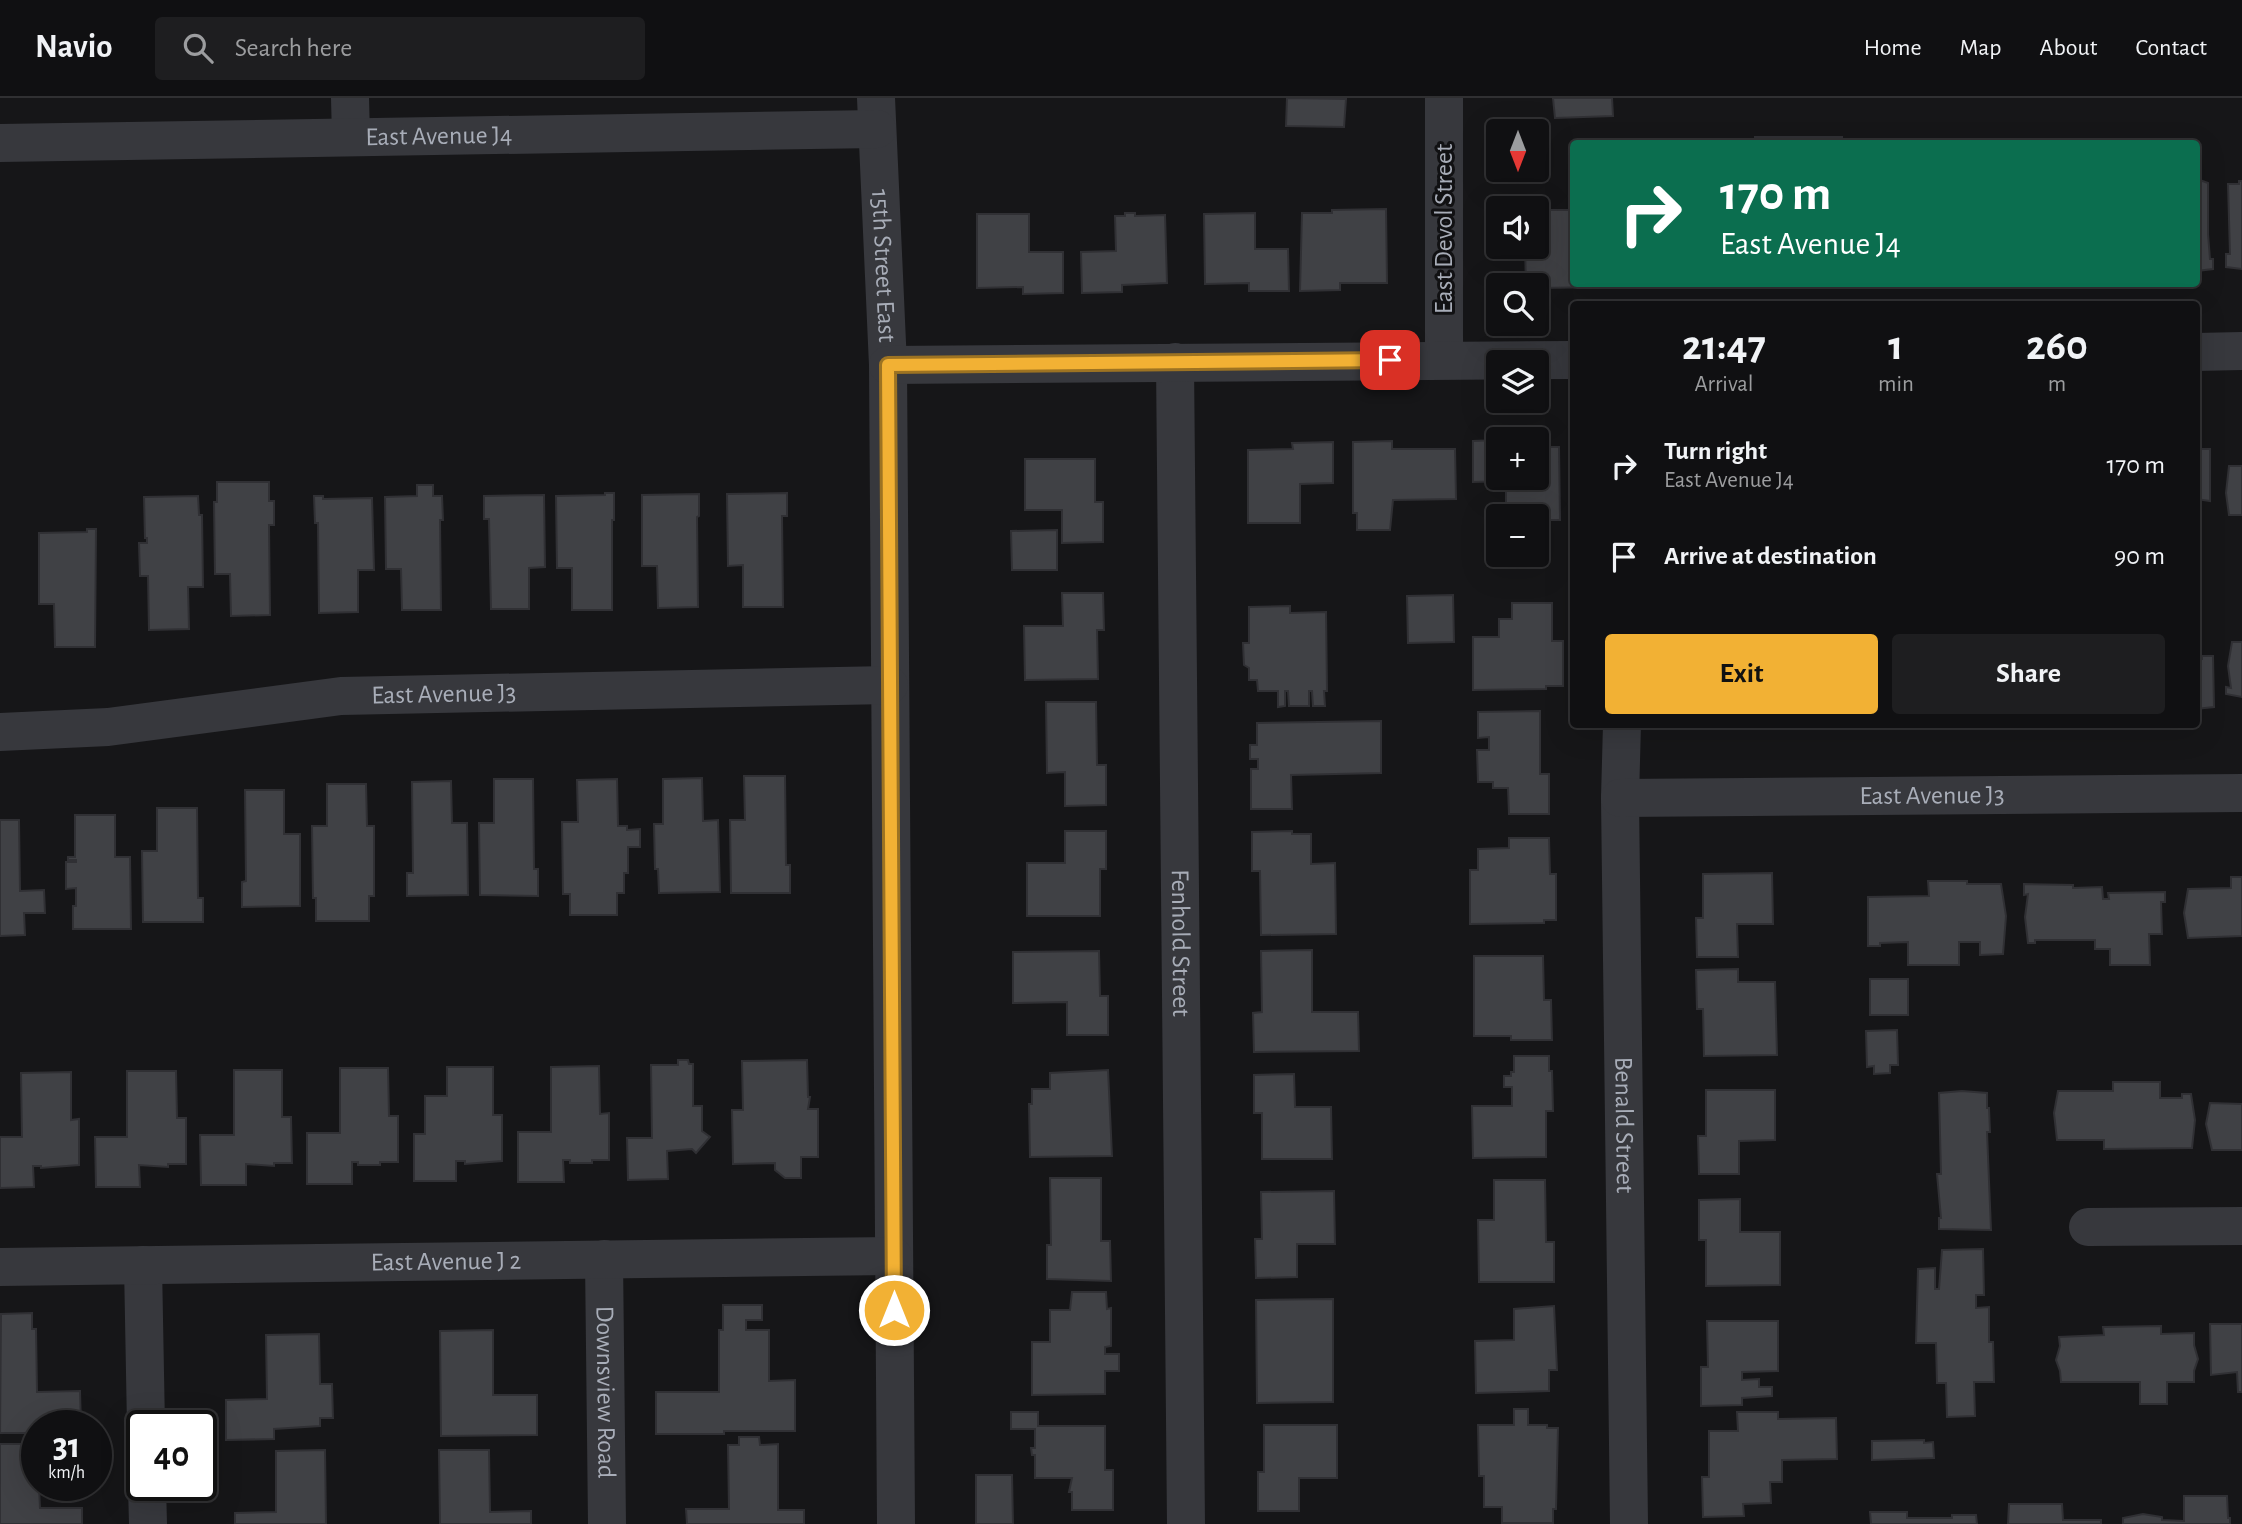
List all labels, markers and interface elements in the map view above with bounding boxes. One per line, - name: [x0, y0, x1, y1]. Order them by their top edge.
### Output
- search box: [155, 17, 645, 80]
- icon: search: [179, 29, 217, 67]
- text: Navio: [35, 31, 113, 64]
- text: Search here: [235, 35, 352, 61]
- text: Home: [1864, 36, 1922, 60]
- text: Map: [1960, 36, 2002, 60]
- text: About: [2040, 36, 2097, 60]
- text: Contact: [2135, 36, 2207, 60]
- north arrow: [1486, 119, 1549, 182]
- map controls: [1486, 119, 1549, 567]
- street label: East Avenue J4: [365, 122, 513, 150]
- street label: East Devol Street: [1431, 144, 1457, 314]
- icon: right: [1605, 168, 1696, 259]
- text: 170 m: [1720, 170, 1831, 219]
- street label: 15th Street East: [867, 189, 900, 343]
- button: sound: [1486, 196, 1549, 259]
- text: East Avenue J4: [1720, 228, 1901, 260]
- button: search: [1486, 273, 1549, 336]
- text: 21:47: [1682, 325, 1766, 367]
- text: 1: [1888, 325, 1903, 367]
- text: 260: [2026, 325, 2088, 367]
- pin: [1360, 330, 1420, 390]
- icon: arrive: [1371, 341, 1409, 379]
- button: layers: [1486, 350, 1549, 413]
- text: Arrival: [1694, 373, 1754, 396]
- text: min: [1878, 373, 1914, 396]
- text: m: [2048, 373, 2066, 396]
- button: +: [1486, 427, 1549, 490]
- text: Turn right: [1664, 438, 1767, 464]
- icon: right: [1605, 447, 1643, 485]
- text: 170 m: [2106, 452, 2165, 478]
- text: East Avenue J4: [1664, 469, 1794, 492]
- button: −: [1486, 504, 1549, 567]
- icon: arrive: [1605, 538, 1643, 576]
- text: Arrive at destination: [1664, 543, 1877, 569]
- text: 90 m: [2114, 543, 2165, 569]
- button: Exit: [1605, 634, 1878, 714]
- button: Share: [1892, 634, 2165, 714]
- street label: East Avenue J3: [371, 679, 517, 708]
- street label: East Avenue J3: [1859, 782, 2005, 809]
- street label: Fenhold Street: [1167, 869, 1194, 1017]
- street label: Benald Street: [1610, 1056, 1638, 1193]
- street label: East Avenue J 2: [371, 1248, 522, 1275]
- position arrow: [857, 1273, 931, 1347]
- street label: Downsview Road: [592, 1306, 619, 1478]
- speed limit sign: 40: [126, 1410, 217, 1501]
- text: 31: [53, 1429, 80, 1464]
- text: km/h: [48, 1464, 85, 1482]

